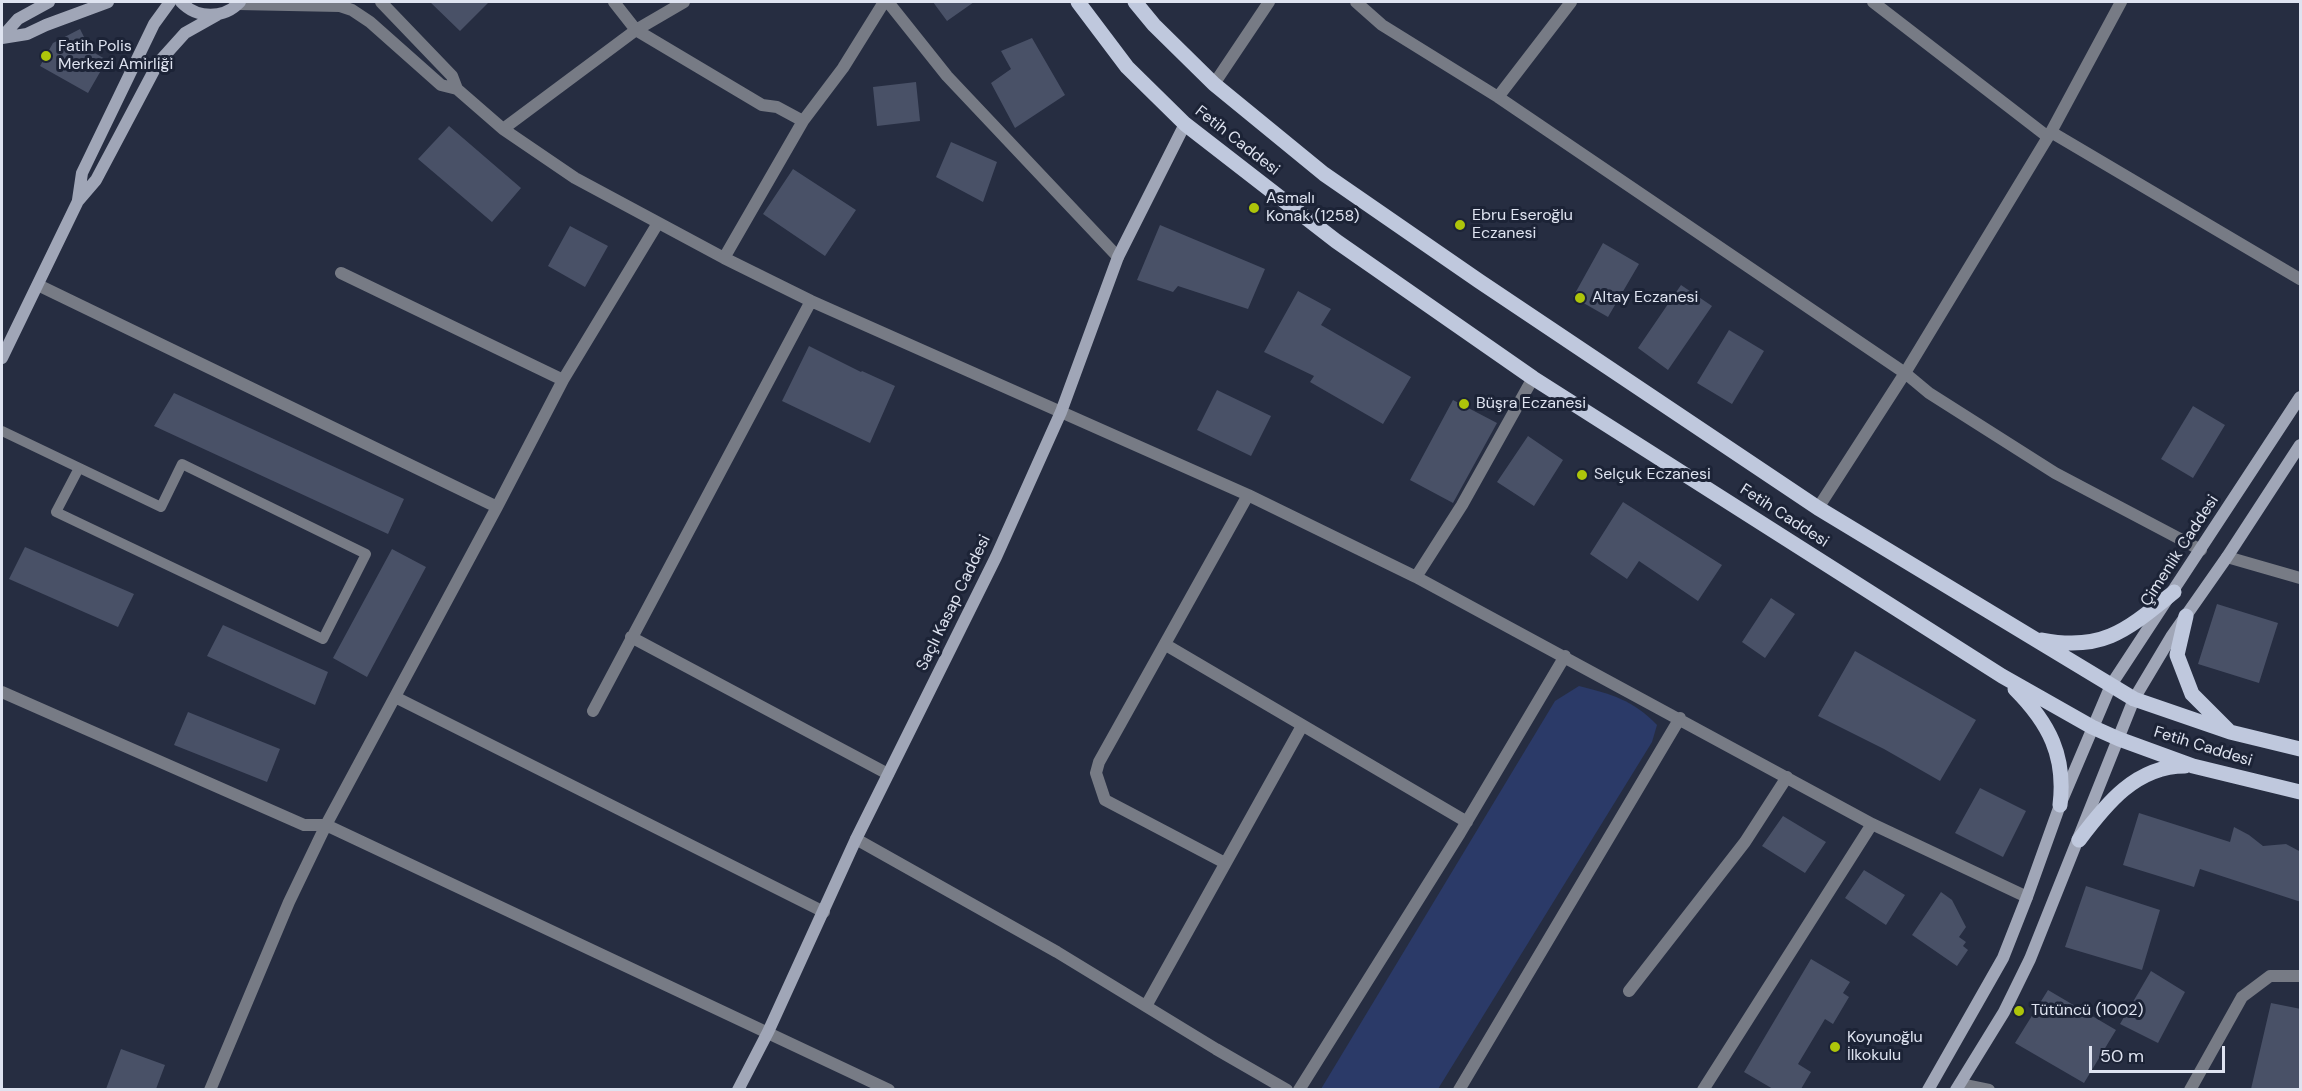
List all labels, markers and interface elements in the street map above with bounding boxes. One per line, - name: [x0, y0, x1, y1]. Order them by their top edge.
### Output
- place label: Fatih Polis Merkezi Amirliği: [58, 37, 173, 75]
- marker: Fatih Polis Merkezi Amirliği: [39, 49, 53, 63]
- street label: Fetih Caddesi: [1191, 102, 1283, 180]
- place label: Asmalı Konak (1258): [1266, 189, 1359, 227]
- marker: Asmalı Konak (1258): [1247, 201, 1261, 215]
- place label: Ebru Eseroğlu Eczanesi: [1472, 206, 1573, 244]
- marker: Ebru Eseroğlu Eczanesi: [1453, 218, 1467, 232]
- place label: Altay Eczanesi: [1592, 288, 1698, 308]
- marker: Altay Eczanesi: [1573, 291, 1587, 305]
- place label: Büşra Eczanesi: [1476, 394, 1586, 414]
- marker: Büşra Eczanesi: [1457, 397, 1471, 411]
- place label: Selçuk Eczanesi: [1594, 465, 1711, 485]
- marker: Selçuk Eczanesi: [1575, 468, 1589, 482]
- street label: Fetih Caddesi: [1736, 480, 1832, 552]
- street label: Çimenlik Caddesi: [2137, 492, 2223, 610]
- street label: Saçlı Kasap Caddesi: [913, 532, 995, 674]
- street label: Fetih Caddesi: [2152, 723, 2254, 771]
- place label: Tütüncü (1002): [2031, 1001, 2143, 1021]
- marker: Tütüncü (1002): [2012, 1004, 2026, 1018]
- place label: Koyunoğlu İlkokulu: [1847, 1028, 1923, 1066]
- scale bar: [2092, 1034, 2228, 1072]
- marker: Koyunoğlu İlkokulu: [1828, 1040, 1842, 1054]
- text: 50 m: [2100, 1044, 2144, 1068]

